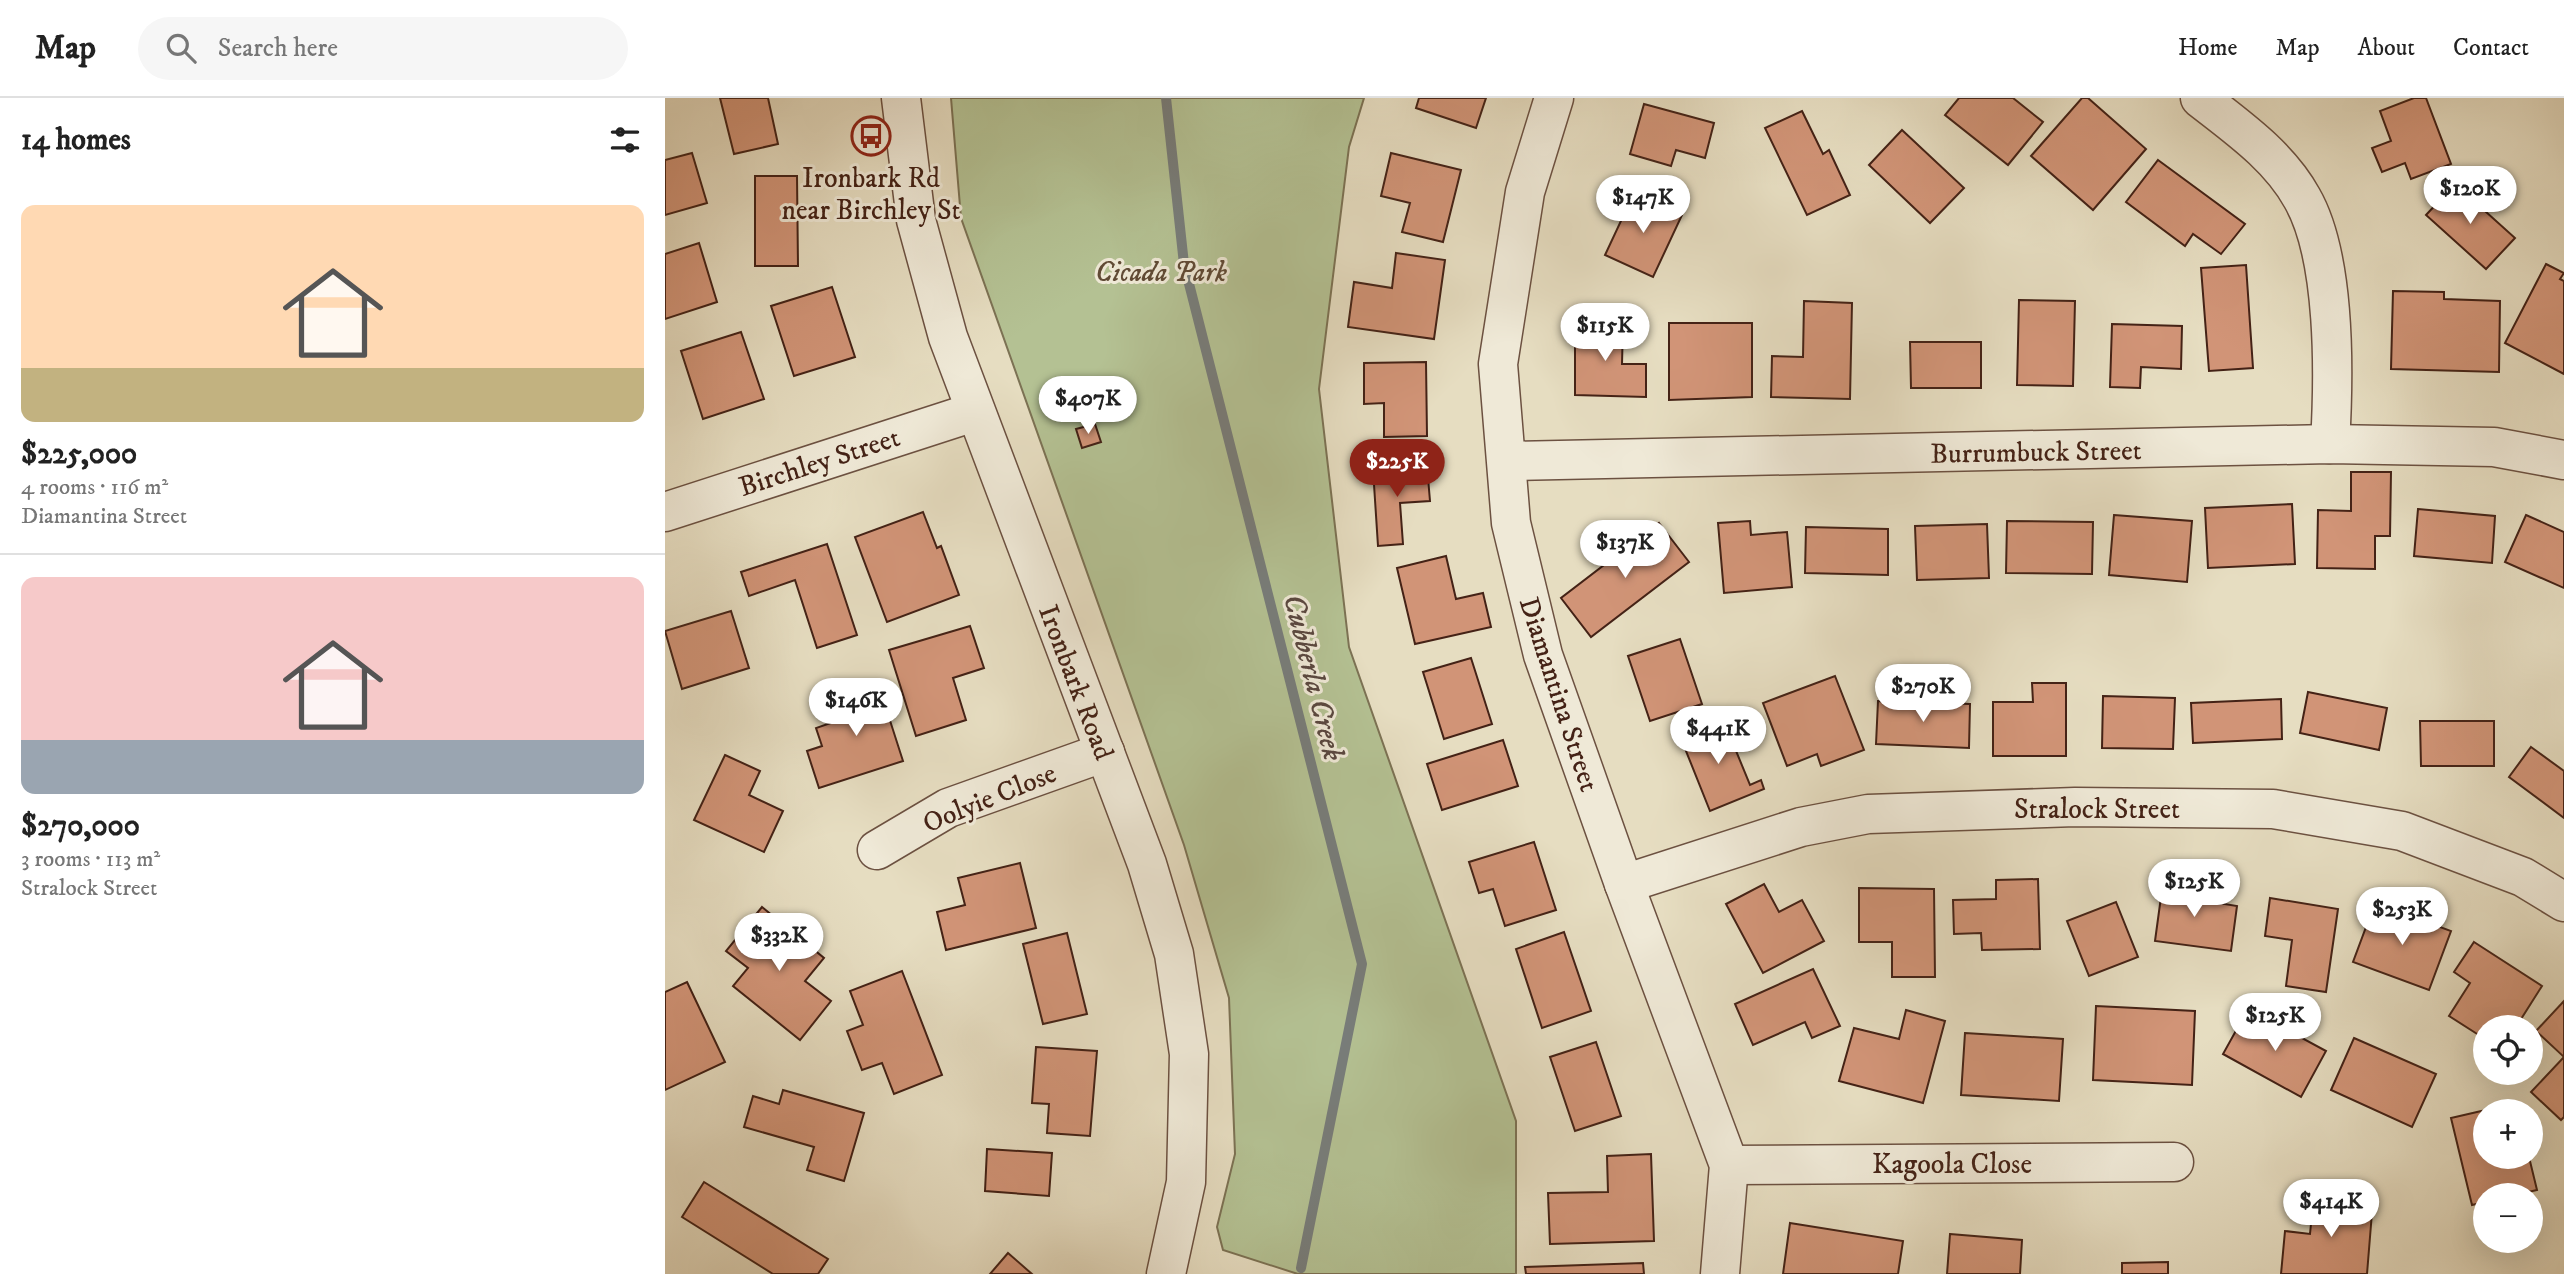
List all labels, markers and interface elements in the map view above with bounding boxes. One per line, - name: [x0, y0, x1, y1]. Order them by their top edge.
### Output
- search box: [138, 17, 628, 80]
- text: Map: [35, 28, 96, 69]
- icon: search: [162, 29, 200, 67]
- text: Search here: [218, 32, 338, 65]
- text: Home: [2178, 33, 2237, 63]
- text: Map: [2275, 33, 2320, 63]
- text: About: [2358, 33, 2415, 63]
- text: Contact: [2453, 33, 2529, 63]
- bus stop icon: Ironbark Rd near Birchley St: [850, 115, 892, 157]
- icon: filters: [606, 121, 644, 159]
- text: 14 homes: [21, 122, 131, 159]
- place label: Ironbark Rd near Birchley St: [781, 161, 961, 228]
- pin: $120K: [2421, 166, 2519, 226]
- text: $120K: [2440, 174, 2500, 203]
- pin: $147K: [1594, 176, 1692, 235]
- text: $147K: [1612, 183, 1674, 212]
- icon: home: [270, 250, 396, 376]
- park label: Cicada Park: [1095, 255, 1227, 290]
- pin: $115K: [1556, 303, 1654, 363]
- text: $115K: [1577, 311, 1633, 340]
- pin: $407K: [1039, 376, 1137, 436]
- text: $407K: [1055, 384, 1121, 413]
- street label: Birchley Street: [735, 420, 904, 505]
- street label: Burrumbuck Street: [1930, 433, 2142, 472]
- text: $225,000: [21, 436, 137, 473]
- pin: $225K: [1348, 440, 1446, 499]
- text: $225K: [1366, 447, 1428, 476]
- text: 4 rooms · 116 m²: [21, 473, 168, 502]
- text: Diamantina Street: [21, 502, 187, 531]
- pin: $137K: [1576, 520, 1674, 580]
- text: $137K: [1596, 528, 1654, 557]
- water label: Cubberla Creek: [1274, 590, 1351, 765]
- street label: Diamantina Street: [1511, 593, 1606, 796]
- street label: Ironbark Road: [1030, 600, 1121, 765]
- icon: home: [270, 622, 396, 748]
- pin: $270K: [1874, 664, 1972, 724]
- text: $270K: [1891, 672, 1955, 701]
- pin: $146K: [807, 678, 905, 738]
- text: $146K: [825, 686, 887, 715]
- pin: $441K: [1669, 706, 1767, 766]
- text: $441K: [1686, 714, 1750, 743]
- street label: Oolyie Close: [918, 756, 1061, 841]
- street label: Stralock Street: [2014, 792, 2180, 827]
- text: $270,000: [21, 808, 140, 845]
- text: 3 rooms · 113 m²: [21, 845, 160, 874]
- pin: $125K: [2145, 860, 2243, 919]
- text: $125K: [2164, 867, 2224, 896]
- text: Stralock Street: [21, 874, 157, 903]
- pin: $253K: [2353, 888, 2451, 947]
- text: $253K: [2372, 895, 2432, 924]
- pin: $332K: [730, 914, 828, 973]
- text: $332K: [750, 921, 808, 950]
- pin: $125K: [2226, 993, 2324, 1053]
- text: $125K: [2245, 1001, 2305, 1030]
- map controls: [2473, 1015, 2543, 1253]
- button: locate: [2473, 1015, 2543, 1085]
- button: +: [2473, 1099, 2543, 1169]
- street label: Kagoola Close: [1872, 1147, 2032, 1182]
- pin: $414K: [2282, 1180, 2380, 1239]
- button: −: [2473, 1183, 2543, 1253]
- text: $414K: [2299, 1187, 2363, 1216]

